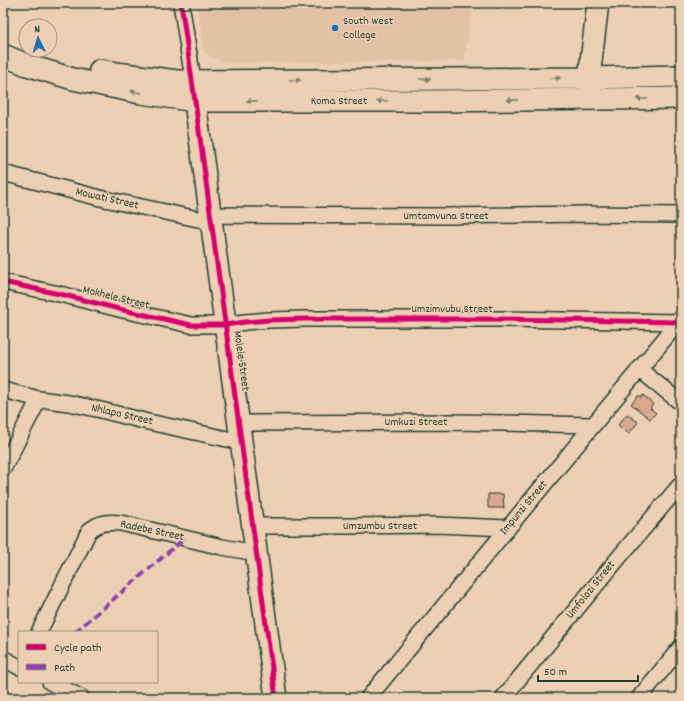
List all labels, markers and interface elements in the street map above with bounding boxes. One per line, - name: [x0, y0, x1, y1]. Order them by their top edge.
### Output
- place label: South West College: [343, 13, 394, 44]
- north arrow: [18, 18, 58, 58]
- text: N: [34, 22, 41, 38]
- marker: South West College: [330, 23, 340, 33]
- one-way arrow: [549, 75, 562, 81]
- one-way arrow: [419, 76, 432, 82]
- one-way arrow: [289, 77, 302, 83]
- one-way arrow: [130, 88, 142, 94]
- street label: Koma Street: [311, 93, 368, 110]
- one-way arrow: [635, 96, 648, 102]
- one-way arrow: [505, 97, 518, 103]
- one-way arrow: [245, 98, 258, 104]
- one-way arrow: [375, 98, 388, 104]
- street label: Mowati Street: [74, 183, 141, 215]
- street label: Umtamvuna Street: [403, 208, 489, 225]
- street label: Mokhele Street: [81, 282, 152, 315]
- street label: Umzimvubu Street: [411, 301, 493, 318]
- street label: Molele Street: [228, 330, 254, 393]
- street label: Nhlapo Street: [90, 400, 155, 430]
- street label: Umkuzi Street: [385, 414, 448, 431]
- street label: Impunzi Street: [496, 476, 552, 539]
- street label: Radebe Street: [119, 516, 186, 546]
- street label: Umzumbu Street: [343, 518, 418, 535]
- street label: Umfolozi Street: [562, 557, 620, 623]
- legend: [18, 631, 158, 683]
- text: Cycle path: [54, 640, 102, 657]
- scale bar: [538, 657, 638, 683]
- text: Path: [54, 660, 75, 677]
- text: 50 m: [544, 664, 567, 681]

